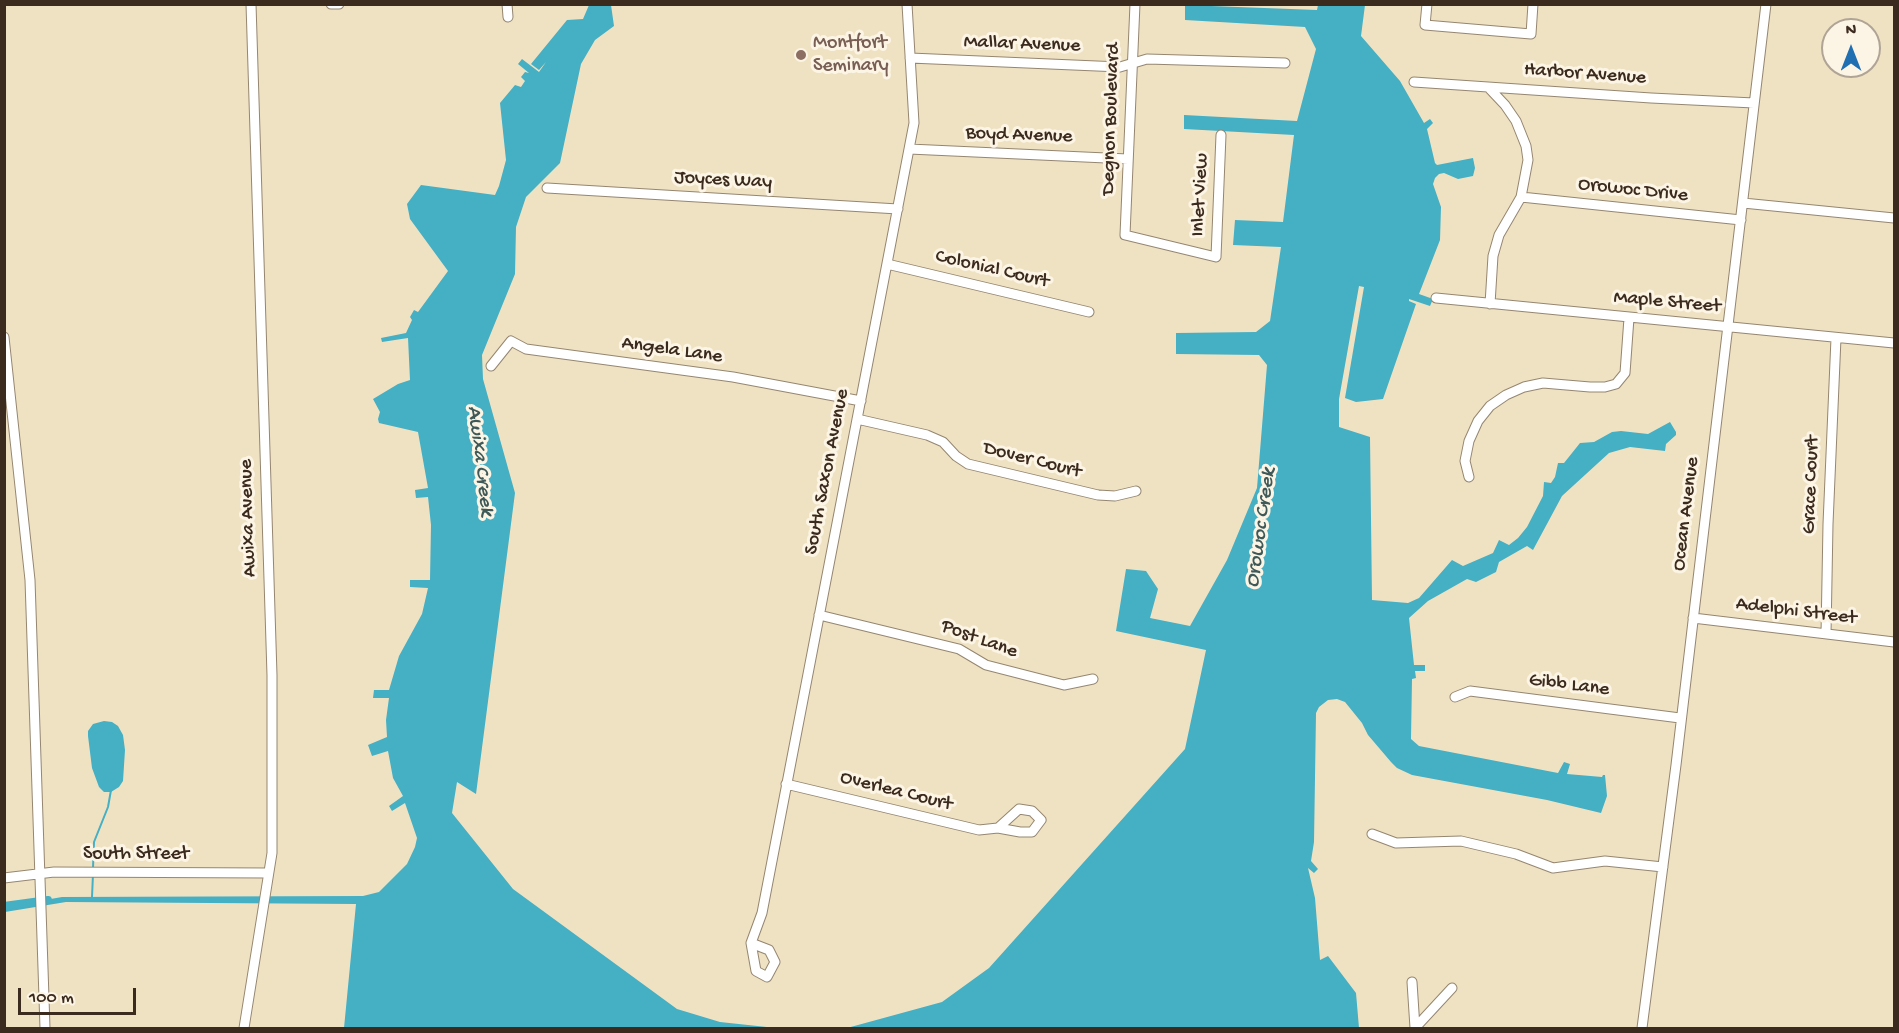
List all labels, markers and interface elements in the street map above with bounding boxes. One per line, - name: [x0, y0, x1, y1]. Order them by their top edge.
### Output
- north arrow: [1821, 18, 1881, 78]
- text: N: [1846, 22, 1856, 41]
- street label: Mallar Avenue: [963, 31, 1081, 59]
- place label: Montfort Seminary: [813, 32, 889, 79]
- street label: Degnon Boulevard: [1097, 42, 1127, 196]
- marker: Montfort Seminary: [794, 48, 808, 62]
- street label: Harbor Avenue: [1523, 59, 1647, 91]
- street label: Boyd Avenue: [965, 122, 1073, 150]
- street label: Inlet View: [1187, 153, 1215, 237]
- street label: Joyces Way: [673, 166, 773, 196]
- street label: Orowoc Drive: [1577, 173, 1689, 209]
- street label: Colonial Court: [933, 245, 1051, 295]
- street label: Maple Street: [1612, 286, 1722, 320]
- street label: Angela Lane: [620, 332, 724, 370]
- street label: South Saxon Avenue: [800, 387, 856, 557]
- water label: Awixa Creek: [460, 405, 498, 517]
- street label: Grace Court: [1798, 435, 1826, 535]
- street label: Dover Court: [980, 437, 1084, 485]
- street label: Ocean Avenue: [1668, 456, 1706, 572]
- street label: Awixa Avenue: [235, 459, 263, 577]
- water label: Orowoc Creek: [1241, 467, 1283, 589]
- street label: Adelphi Street: [1734, 593, 1858, 631]
- street label: Post Lane: [937, 615, 1021, 665]
- street label: Gibb Lane: [1527, 669, 1611, 703]
- street label: Overlea Court: [837, 766, 955, 818]
- street label: South Street: [83, 843, 189, 867]
- scale bar: [21, 976, 140, 1014]
- text: 100 m: [29, 988, 74, 1009]

